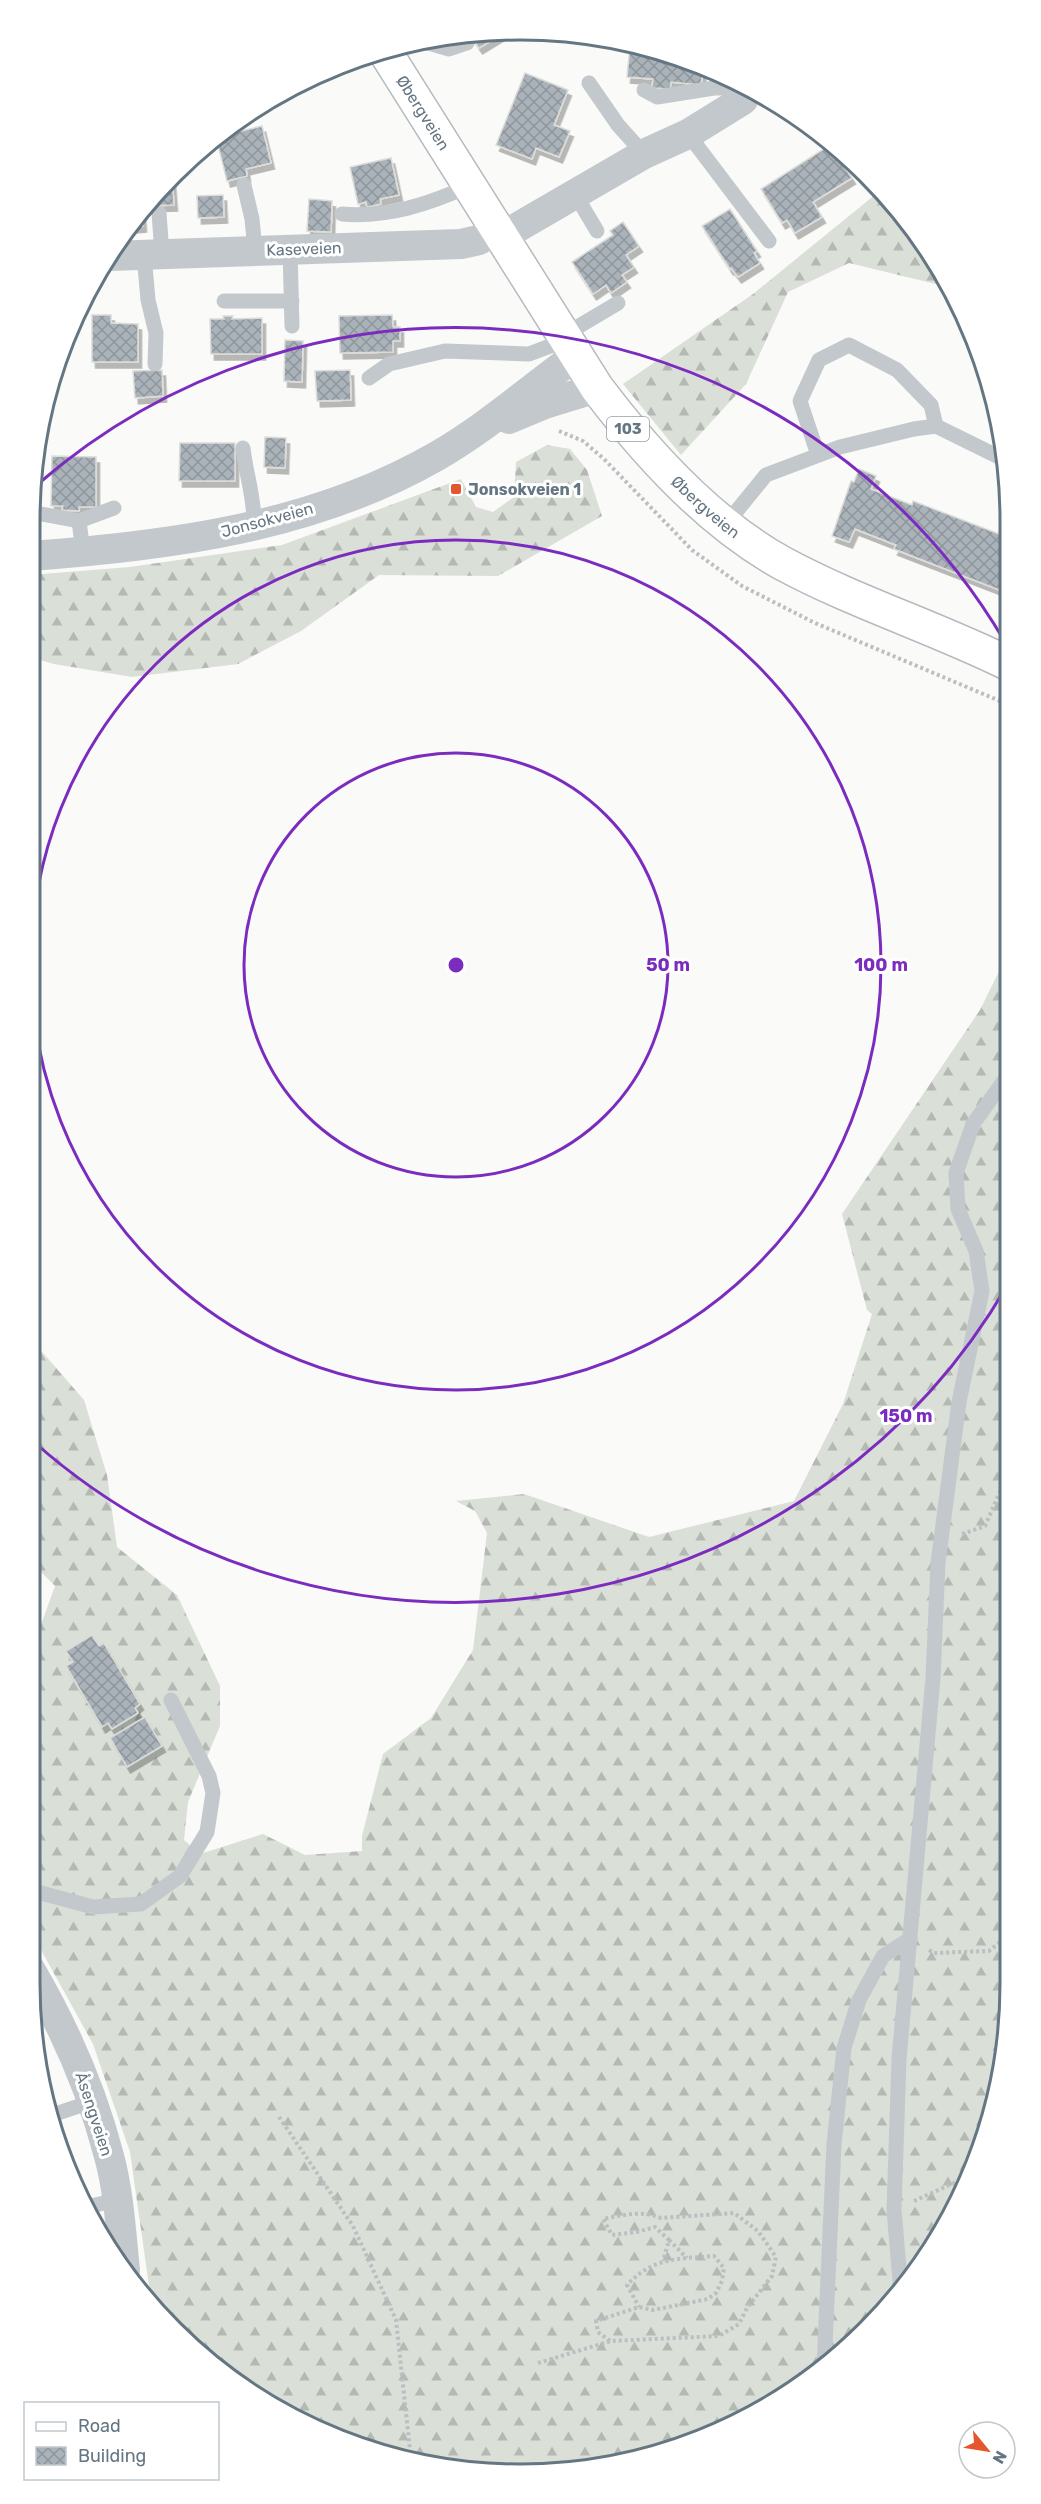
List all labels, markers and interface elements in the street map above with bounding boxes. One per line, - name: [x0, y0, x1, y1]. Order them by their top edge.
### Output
- street label: Øbergveien: [393, 72, 454, 154]
- street label: Kaseveien: [266, 238, 342, 260]
- road number: 103: [607, 417, 649, 441]
- street label: Øbergveien: [668, 472, 744, 542]
- place label: Jonsokveien 1: [468, 480, 581, 499]
- marker: Jonsokveien 1: [449, 482, 463, 496]
- street label: Jonsokveien: [219, 499, 315, 541]
- text: 50 m: [646, 954, 690, 976]
- text: 100 m: [854, 954, 908, 976]
- centre of rings: [446, 955, 466, 975]
- text: 150 m: [879, 1405, 933, 1427]
- street label: Åsengveien: [71, 2070, 117, 2158]
- legend: [24, 2402, 219, 2480]
- text: Road: [78, 2415, 121, 2437]
- north arrow: [957, 2420, 1017, 2480]
- text: Building: [78, 2445, 146, 2467]
- text: N: [988, 2448, 1011, 2467]

